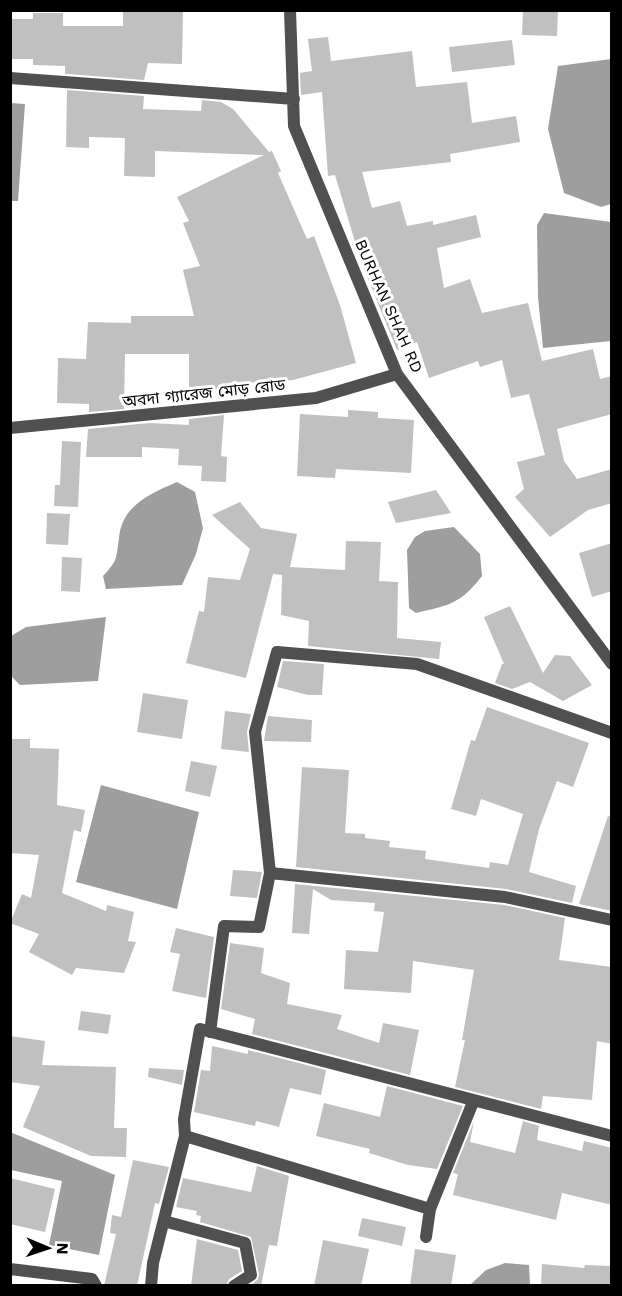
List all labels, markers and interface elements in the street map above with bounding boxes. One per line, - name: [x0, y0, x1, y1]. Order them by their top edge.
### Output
- street label: BURHAN SHAH RD: [351, 236, 427, 376]
- street label: অবদা গ্যারেজ মোড় রোড: [121, 375, 287, 411]
- north arrow: [18, 1218, 78, 1278]
- text: N: [53, 1242, 72, 1255]

